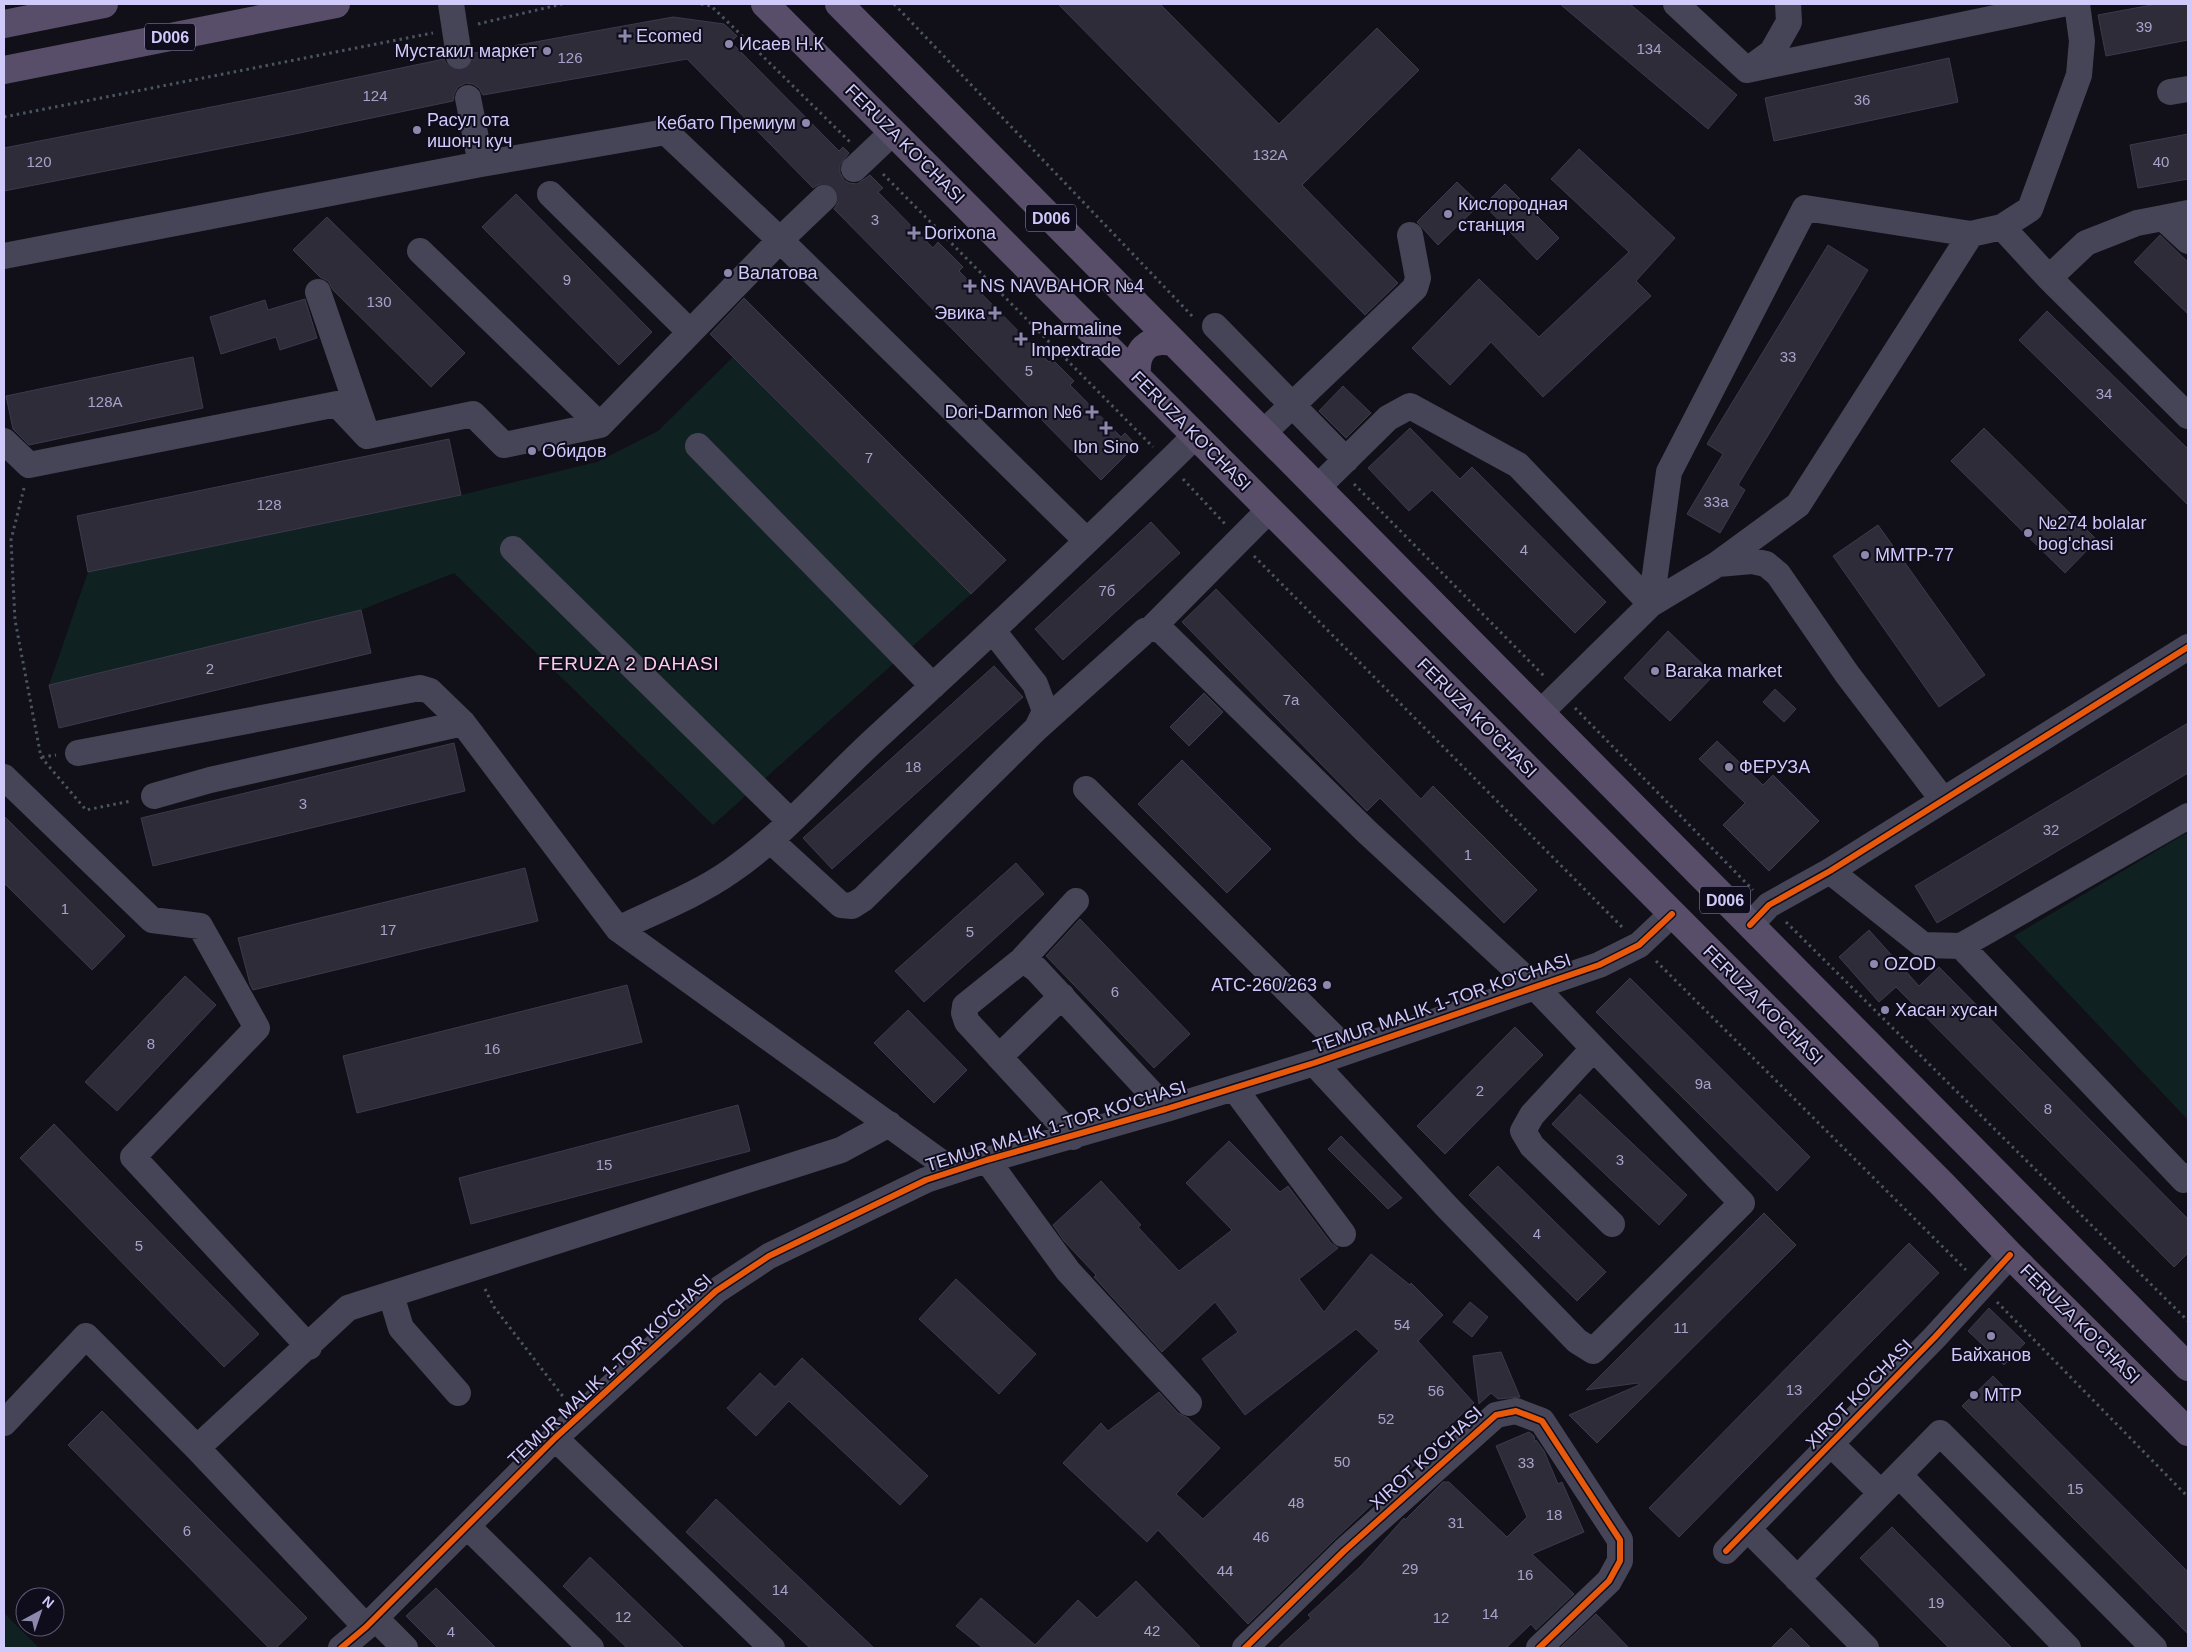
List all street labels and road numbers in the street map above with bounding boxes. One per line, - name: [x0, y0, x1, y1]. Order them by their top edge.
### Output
- road number: D006: [145, 24, 195, 51]
- street label: FERUZA KO'CHASI: [841, 80, 969, 208]
- road number: D006: [1026, 204, 1076, 232]
- street label: FERUZA KO'CHASI: [1127, 367, 1255, 495]
- street label: FERUZA KO'CHASI: [1413, 654, 1541, 782]
- road number: D006: [1700, 886, 1750, 914]
- street label: FERUZA KO'CHASI: [1699, 941, 1827, 1069]
- street label: TEMUR MALIK 1-TOR KO'CHASI: [1311, 949, 1573, 1057]
- street label: TEMUR MALIK 1-TOR KO'CHASI: [923, 1077, 1189, 1175]
- street label: FERUZA KO'CHASI: [2016, 1260, 2144, 1388]
- street label: TEMUR MALIK 1-TOR KO'CHASI: [504, 1270, 716, 1470]
- street label: XIROT KO'CHASI: [1802, 1335, 1916, 1453]
- street label: XIROT KO'CHASI: [1366, 1402, 1486, 1514]

